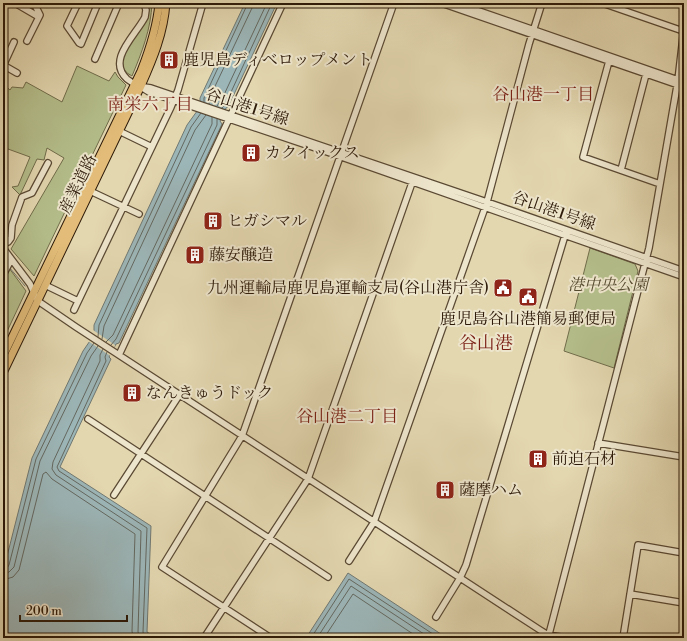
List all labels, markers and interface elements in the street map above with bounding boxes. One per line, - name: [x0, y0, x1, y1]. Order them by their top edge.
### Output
- building icon: 鹿児島ディベロップメント: [158, 49, 180, 71]
- place label: 鹿児島ディベロップメント: [183, 50, 373, 70]
- street label: 谷山港1号線: [203, 84, 291, 130]
- district label: 谷山港一丁目: [492, 84, 594, 106]
- district label: 南栄六丁目: [108, 94, 193, 116]
- building icon: カクイックス: [240, 142, 262, 164]
- place label: カクイックス: [265, 143, 360, 163]
- street label: 産業道路: [55, 151, 101, 217]
- street label: 谷山港1号線: [510, 187, 598, 235]
- building icon: ヒガシマル: [202, 210, 224, 232]
- place label: ヒガシマル: [227, 211, 307, 231]
- building icon: 藤安醸造: [184, 244, 206, 266]
- place label: 藤安醸造: [209, 245, 273, 265]
- park label: 港中央公園: [568, 275, 651, 295]
- public building icon: 九州運輸局鹿児島運輸支局(谷山港庁舎): [492, 277, 514, 299]
- place label: 九州運輸局鹿児島運輸支局(谷山港庁舎): [207, 278, 489, 298]
- public building icon: 鹿児島谷山港簡易郵便局: [517, 286, 539, 308]
- place label: 鹿児島谷山港簡易郵便局: [440, 309, 616, 329]
- district label: 谷山港: [459, 332, 513, 355]
- building icon: なんきゅうドック: [121, 382, 143, 404]
- place label: なんきゅうドック: [146, 383, 273, 403]
- district label: 谷山港二丁目: [296, 406, 398, 428]
- building icon: 前迫石材: [527, 448, 549, 470]
- place label: 前迫石材: [552, 449, 616, 469]
- building icon: 薩摩ハム: [434, 479, 456, 501]
- place label: 薩摩ハム: [459, 480, 523, 500]
- scale bar: [20, 597, 127, 623]
- text: 200 m: [26, 604, 62, 619]

